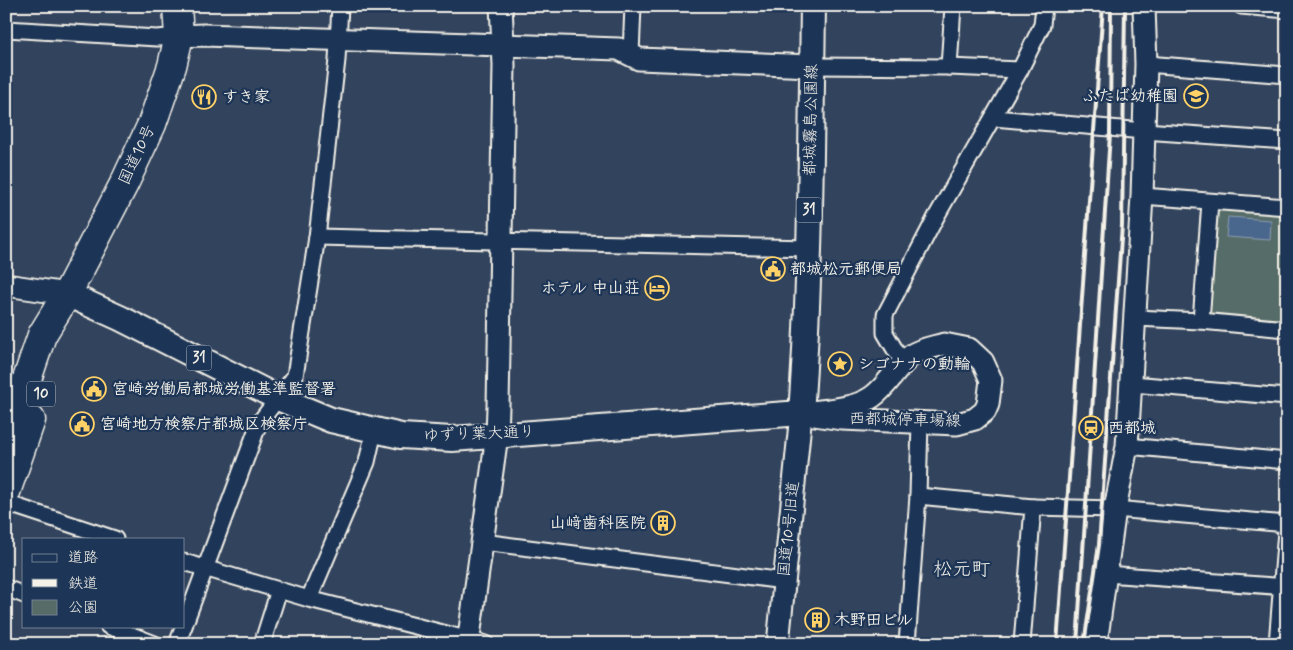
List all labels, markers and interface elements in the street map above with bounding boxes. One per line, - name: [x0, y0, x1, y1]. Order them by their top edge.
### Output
- street label: 都城霧島公園線: [800, 64, 822, 176]
- school or university icon: ふたば幼稚園: [1183, 83, 1209, 109]
- restaurant icon: すき家: [191, 84, 217, 110]
- place label: ふたば幼稚園: [1082, 86, 1178, 107]
- place label: すき家: [222, 87, 270, 108]
- street label: 国道10号: [114, 121, 160, 189]
- road number: 31: [796, 198, 822, 222]
- public building icon: 都城松元郵便局: [760, 256, 786, 282]
- place label: 都城松元郵便局: [790, 259, 902, 280]
- hotel icon: ホテル 中山荘: [644, 275, 670, 301]
- place label: ホテル 中山荘: [541, 278, 640, 299]
- road number: 31: [186, 346, 212, 370]
- place icon: シゴナナの動輪: [827, 351, 853, 377]
- place label: シゴナナの動輪: [858, 354, 971, 375]
- public building icon: 宮崎労働局都城労働基準監督署: [81, 376, 107, 402]
- place label: 宮崎労働局都城労働基準監督署: [112, 379, 336, 400]
- road number: 10: [27, 382, 55, 406]
- street label: 西都城停車場線: [849, 409, 961, 431]
- public building icon: 宮崎地方検察庁都城区検察庁: [69, 411, 95, 437]
- place label: 宮崎地方検察庁都城区検察庁: [100, 414, 308, 435]
- station icon: 西都城: [1078, 415, 1104, 441]
- place label: 西都城: [1108, 418, 1156, 439]
- street label: ゆずり葉大通り: [423, 422, 535, 446]
- street label: 国道10号旧道: [774, 480, 804, 578]
- building icon: 山﨑歯科医院: [650, 510, 676, 536]
- place label: 山﨑歯科医院: [550, 513, 646, 534]
- legend: [22, 538, 185, 628]
- text: 道路: [68, 548, 98, 568]
- district label: 松元町: [933, 557, 991, 582]
- text: 鉄道: [68, 574, 98, 594]
- text: 公園: [68, 598, 98, 618]
- building icon: 木野田ビル: [804, 607, 830, 633]
- place label: 木野田ビル: [834, 610, 914, 631]

